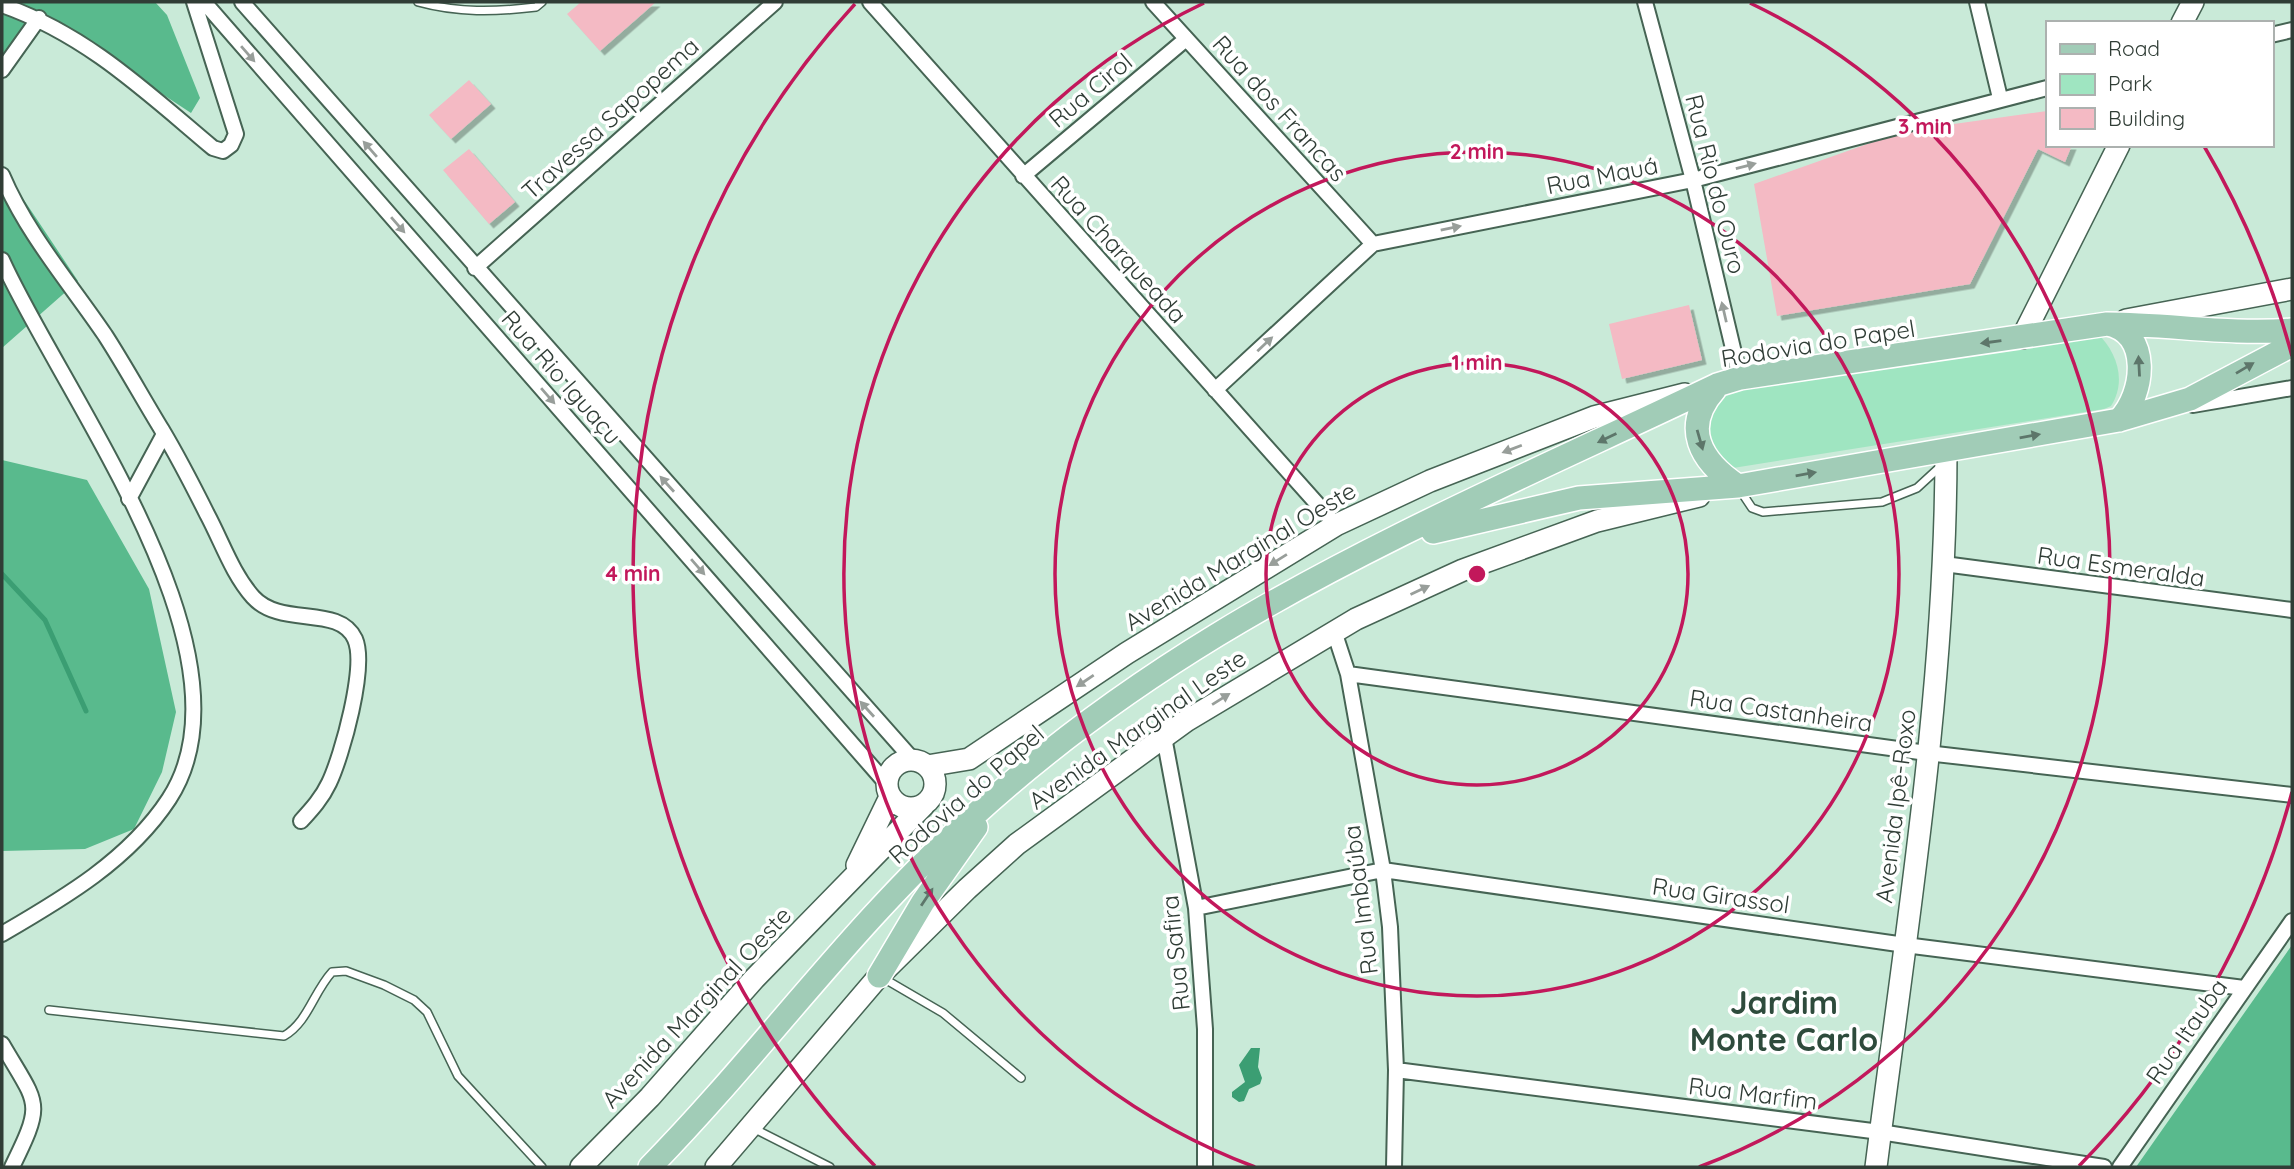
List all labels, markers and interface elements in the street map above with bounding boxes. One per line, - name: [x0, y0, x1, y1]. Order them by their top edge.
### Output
- legend: [2046, 21, 2273, 147]
- street label: Rua dos Francas: [1206, 29, 1354, 187]
- street label: Travessa Sapopema: [515, 31, 705, 205]
- text: Road: [2108, 35, 2160, 61]
- one-way arrow: [240, 45, 255, 62]
- street label: Rua Cirol: [1042, 46, 1138, 134]
- text: Park: [2108, 70, 2152, 96]
- street label: Rua Rio do Ouro: [1679, 91, 1753, 277]
- text: Building: [2108, 105, 2185, 131]
- text: 3 min: [1898, 113, 1952, 139]
- text: 2 min: [1450, 138, 1504, 164]
- one-way arrow: [363, 140, 378, 157]
- street label: Rua Mauá: [1544, 149, 1660, 201]
- one-way arrow: [1735, 160, 1757, 171]
- street label: Rua Charqueada: [1045, 169, 1193, 329]
- one-way arrow: [390, 216, 405, 233]
- one-way arrow: [1440, 222, 1462, 233]
- one-way arrow: [1718, 301, 1729, 323]
- street label: Rua Rio Iguaçu: [496, 304, 628, 450]
- street label: Rodovia do Papel: [1719, 313, 1917, 373]
- one-way arrow: [1256, 336, 1273, 352]
- one-way arrow: [1980, 337, 2002, 348]
- text: 1 min: [1452, 349, 1502, 375]
- one-way arrow: [2133, 355, 2144, 377]
- one-way arrow: [2235, 362, 2254, 375]
- one-way arrow: [540, 387, 556, 405]
- one-way arrow: [1696, 430, 1706, 451]
- one-way arrow: [2019, 430, 2041, 441]
- one-way arrow: [1597, 432, 1617, 444]
- one-way arrow: [1502, 443, 1523, 454]
- one-way arrow: [1795, 468, 1817, 479]
- one-way arrow: [659, 475, 675, 493]
- street label: Avenida Marginal Oeste: [1119, 475, 1361, 637]
- street label: Rua Esmeralda: [2035, 539, 2207, 593]
- one-way arrow: [1268, 554, 1287, 567]
- one-way arrow: [690, 558, 706, 576]
- text: 4 min: [605, 560, 661, 586]
- centre of rings: [1465, 562, 1489, 586]
- one-way arrow: [1409, 584, 1430, 595]
- street label: Avenida Marginal Leste: [1022, 643, 1252, 815]
- one-way arrow: [1075, 675, 1095, 688]
- street label: Rua Castanheira: [1688, 682, 1874, 738]
- one-way arrow: [1211, 693, 1230, 706]
- one-way arrow: [859, 700, 875, 718]
- street label: Avenida Ipê-Roxo: [1868, 707, 1922, 905]
- street label: Rodovia do Papel: [882, 718, 1050, 870]
- street label: Rua Imbaúba: [1336, 824, 1384, 976]
- street label: Rua Girassol: [1650, 871, 1792, 919]
- one-way arrow: [920, 887, 933, 907]
- street label: Rua Safira: [1154, 894, 1196, 1012]
- street label: Avenida Marginal Oeste: [595, 900, 797, 1114]
- street label: Rua Itauba: [2139, 973, 2233, 1089]
- district label: Jardim Monte Carlo: [1690, 982, 1878, 1059]
- street label: Rua Marfim: [1687, 1070, 1819, 1116]

